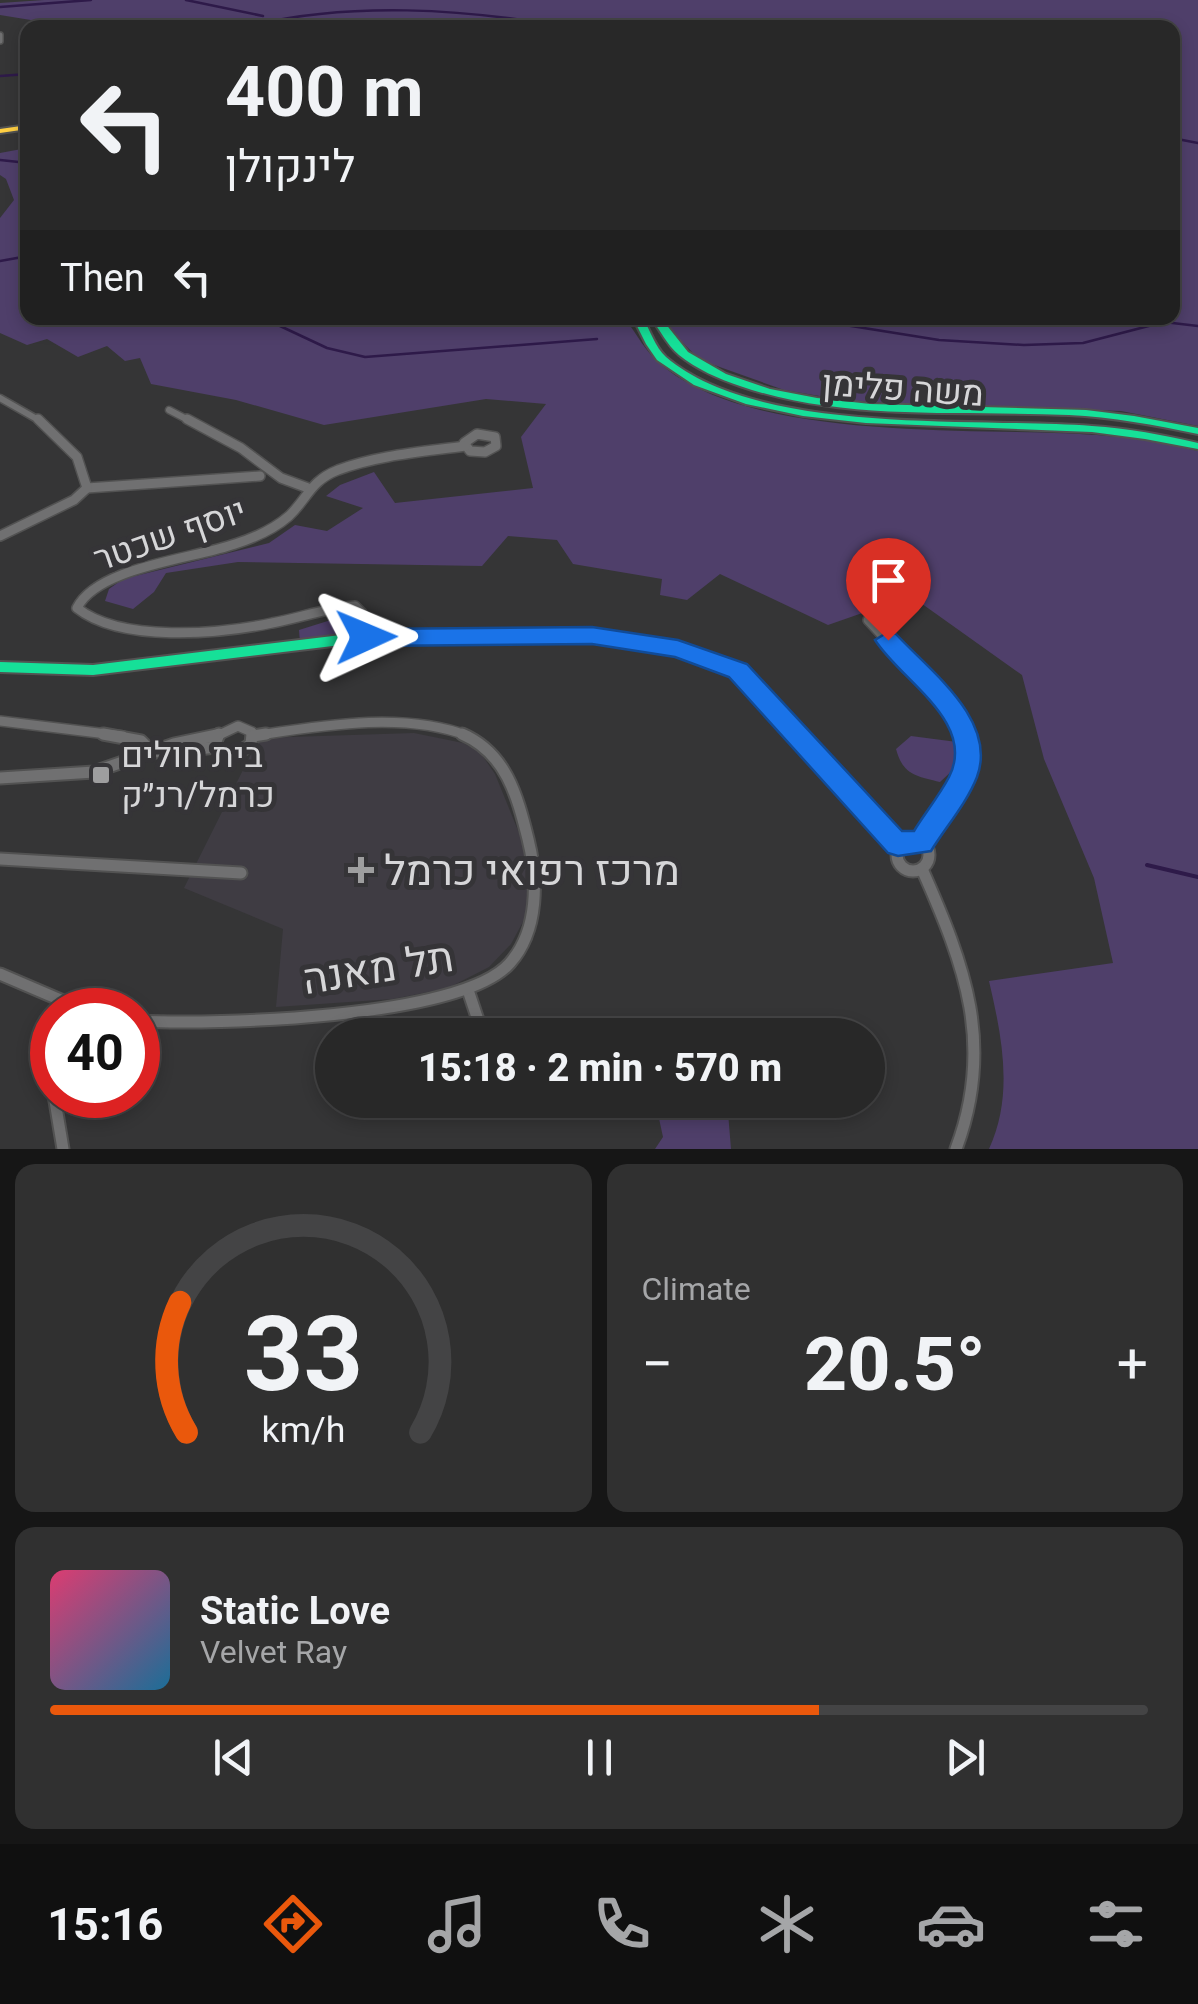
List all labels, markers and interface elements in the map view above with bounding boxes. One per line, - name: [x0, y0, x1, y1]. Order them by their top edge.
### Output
- text: 400 m: [225, 51, 424, 133]
- icon: left: [60, 60, 190, 190]
- text: לינקולן: [225, 140, 355, 193]
- icon: left: [165, 250, 220, 305]
- text: Then: [60, 256, 145, 300]
- street label: משה פלימן: [821, 363, 985, 415]
- street label: יוסף שכטר: [89, 490, 251, 580]
- pin: [846, 538, 931, 641]
- icon: arrive: [861, 553, 916, 608]
- position arrow: [314, 585, 418, 689]
- place label: בית חולים כרמל/רנ״ק: [121, 735, 275, 816]
- marker: בית חולים כרמל/רנ״ק: [90, 764, 112, 786]
- place label: מרכז רפואי כרמל: [384, 846, 680, 895]
- marker: מרכז רפואי כרמל: [348, 857, 374, 883]
- street label: תל מאנה: [299, 932, 457, 1004]
- speed limit sign: 40: [30, 988, 160, 1118]
- text: 15:18 · 2 min · 570 m: [418, 1046, 782, 1090]
- text: Climate: [642, 1270, 751, 1308]
- text: 33: [244, 1294, 363, 1415]
- text: 20.5°: [804, 1320, 986, 1408]
- text: −: [642, 1332, 673, 1396]
- text: +: [1117, 1332, 1148, 1396]
- text: km/h: [261, 1409, 345, 1451]
- text: Static Love: [200, 1589, 390, 1633]
- text: Velvet Ray: [200, 1633, 347, 1671]
- icon: previous: [206, 1730, 261, 1785]
- icon: pause: [572, 1730, 627, 1785]
- icon: next: [938, 1730, 993, 1785]
- icon: directions: [258, 1889, 328, 1959]
- icon: music: [422, 1889, 492, 1959]
- icon: phone: [587, 1889, 657, 1959]
- icon: climate: [752, 1889, 822, 1959]
- icon: car: [916, 1889, 986, 1959]
- icon: filters: [1081, 1889, 1151, 1959]
- text: 15:16: [47, 1898, 163, 1951]

